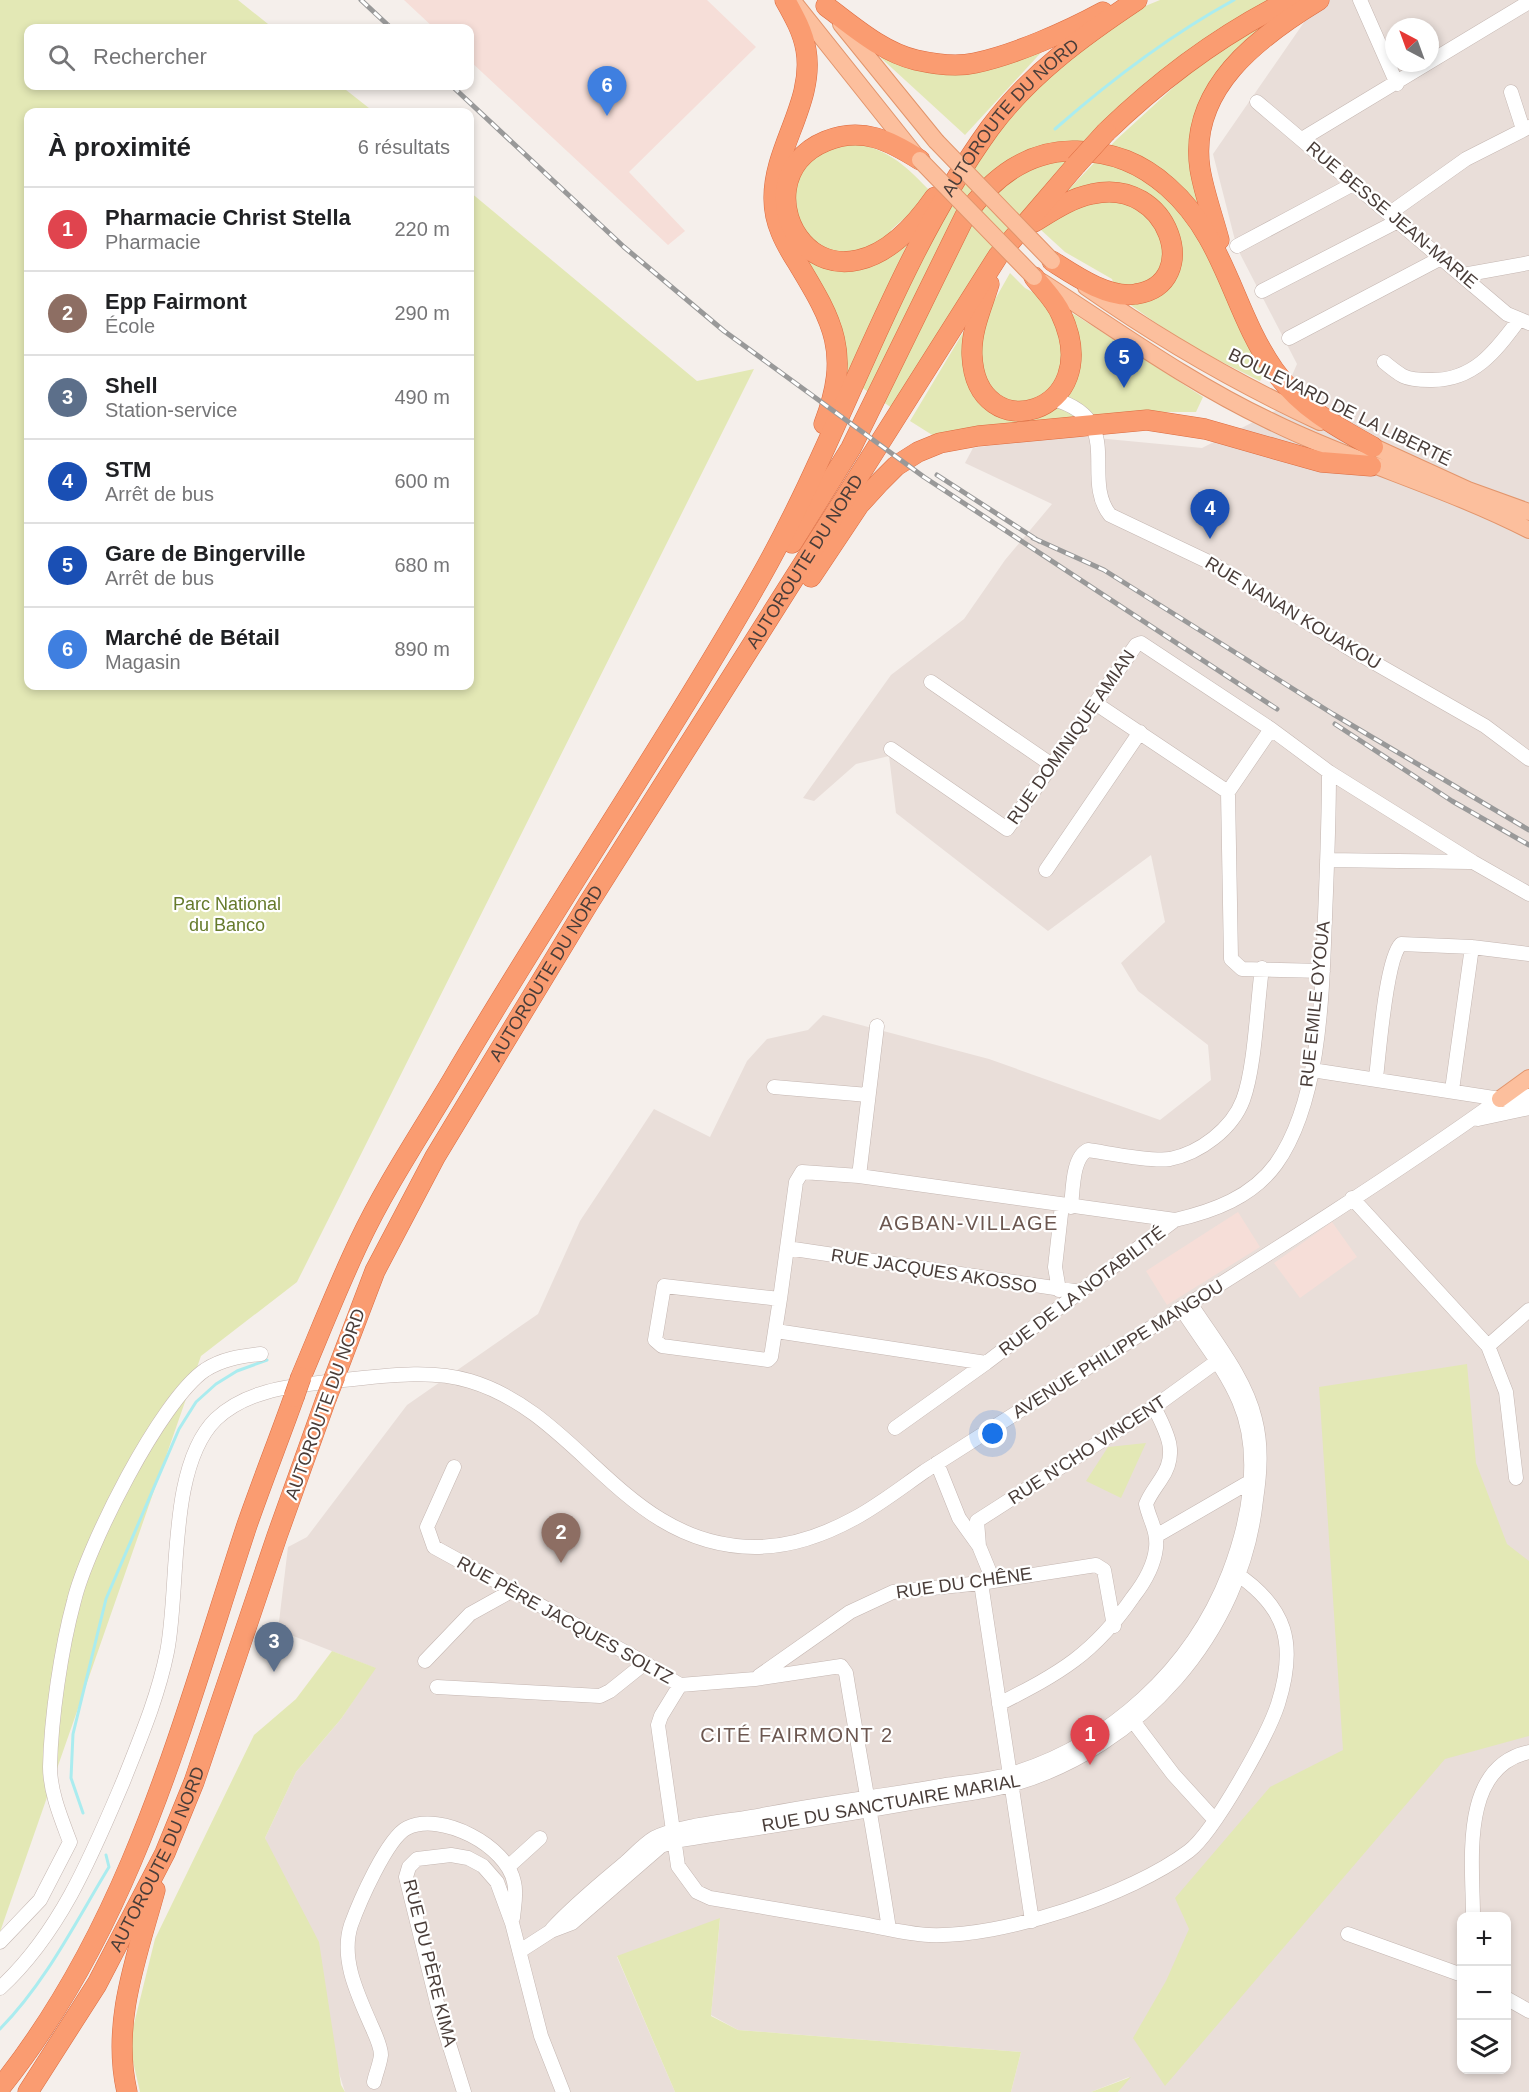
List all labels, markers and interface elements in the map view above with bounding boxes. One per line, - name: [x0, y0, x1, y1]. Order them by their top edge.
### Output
- north arrow: [1385, 18, 1439, 72]
- search box: [24, 24, 474, 90]
- street label: AUTOROUTE DU NORD: [938, 35, 1083, 200]
- icon: search: [45, 41, 78, 74]
- text: Rechercher: [93, 44, 207, 69]
- pin: 6: [588, 66, 626, 116]
- text: À proximité: [48, 132, 191, 162]
- text: 6 résultats: [358, 136, 450, 158]
- street label: RUE BESSE JEAN-MARIE: [1302, 138, 1482, 292]
- text: Pharmacie Christ Stella: [105, 205, 351, 230]
- text: 1: [62, 218, 73, 240]
- text: 220 m: [394, 218, 450, 240]
- text: Pharmacie: [105, 231, 201, 253]
- text: Epp Fairmont: [105, 289, 247, 314]
- text: 2: [62, 302, 73, 324]
- text: 290 m: [394, 302, 450, 324]
- text: École: [105, 315, 155, 337]
- pin: 5: [1104, 338, 1144, 388]
- street label: BOULEVARD DE LA LIBERTÉ: [1225, 344, 1455, 470]
- text: Shell: [105, 373, 158, 398]
- text: 3: [62, 386, 73, 408]
- text: 490 m: [394, 386, 450, 408]
- text: Station-service: [105, 399, 237, 421]
- text: STM: [105, 457, 151, 482]
- text: 4: [62, 470, 73, 492]
- text: 600 m: [394, 470, 450, 492]
- street label: AUTOROUTE DU NORD: [742, 471, 867, 652]
- text: Arrêt de bus: [105, 483, 214, 505]
- pin: 4: [1190, 490, 1230, 539]
- text: Gare de Bingerville: [105, 541, 306, 566]
- street label: RUE NANAN KOUAKOU: [1202, 553, 1384, 673]
- text: 5: [62, 554, 73, 576]
- text: 680 m: [394, 554, 450, 576]
- text: Arrêt de bus: [105, 567, 214, 589]
- text: Marché de Bétail: [105, 625, 280, 650]
- text: 6: [62, 638, 73, 660]
- text: 890 m: [394, 638, 450, 660]
- street label: RUE DOMINIQUE AMIAN: [1003, 646, 1139, 828]
- text: Magasin: [105, 651, 181, 673]
- street label: AUTOROUTE DU NORD: [485, 882, 607, 1065]
- park label: Parc National du Banco: [173, 894, 281, 935]
- street label: RUE EMILE OYOUA: [1296, 920, 1334, 1088]
- district label: AGBAN-VILLAGE: [879, 1212, 1059, 1234]
- street label: RUE DE LA NOTABILITÉ: [995, 1222, 1169, 1360]
- street label: RUE JACQUES AKOSSO: [830, 1245, 1038, 1297]
- street label: AVENUE PHILIPPE MANGOU: [1009, 1276, 1227, 1422]
- street label: AUTOROUTE DU NORD: [281, 1306, 369, 1502]
- street label: RUE N'CHO VINCENT: [1005, 1392, 1169, 1508]
- your location: [978, 1419, 1007, 1448]
- pin: 2: [542, 1514, 580, 1563]
- street label: RUE PÈRE JACQUES SOLTZ: [454, 1552, 676, 1688]
- street label: RUE DU CHÊNE: [895, 1564, 1033, 1602]
- pin: 3: [254, 1622, 294, 1672]
- pin: 1: [1070, 1716, 1110, 1765]
- district label: CITÉ FAIRMONT 2: [700, 1724, 894, 1746]
- street label: AUTOROUTE DU NORD: [106, 1764, 208, 1955]
- street label: RUE DU SANCTUAIRE MARIAL: [760, 1770, 1022, 1836]
- street label: RUE DU PÈRE KIMA: [399, 1877, 461, 2049]
- map controls: [1457, 1912, 1511, 2074]
- button: +: [1457, 1912, 1511, 1966]
- button: −: [1457, 1966, 1511, 2020]
- button: layers: [1457, 2020, 1511, 2074]

